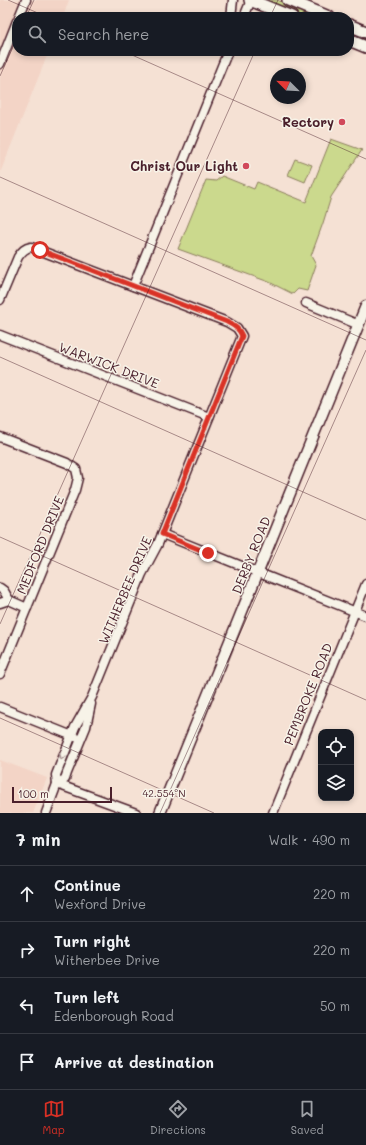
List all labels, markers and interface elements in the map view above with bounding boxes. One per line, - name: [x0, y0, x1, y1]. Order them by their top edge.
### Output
- search box: [12, 12, 354, 56]
- icon: search: [26, 23, 48, 45]
- text: Search here: [58, 24, 149, 44]
- north arrow: [270, 68, 306, 104]
- place label: Rectory: [282, 113, 334, 131]
- marker: Rectory: [337, 117, 347, 127]
- place label: Christ Our Light: [130, 157, 238, 174]
- marker: Christ Our Light: [241, 161, 251, 171]
- route start: [31, 241, 49, 259]
- street label: WARWICK DRIVE: [57, 338, 162, 391]
- street label: MEDFORD DRIVE: [12, 493, 67, 596]
- street label: DERBY ROAD: [227, 514, 274, 596]
- street label: WITHERBEE DRIVE: [94, 533, 155, 646]
- route end: [199, 544, 217, 562]
- street label: PEMBROKE ROAD: [279, 640, 336, 747]
- map controls: [318, 729, 354, 801]
- button: locate: [318, 729, 354, 765]
- one-way arrow: [59, 754, 67, 761]
- button: layers: [318, 765, 354, 801]
- scale bar: [12, 785, 112, 804]
- text: 100 m: [18, 786, 49, 801]
- text: 42.554°N: [142, 786, 186, 800]
- text: 7 min: [16, 828, 61, 850]
- text: Walk · 490 m: [268, 831, 350, 848]
- text: Continue: [54, 875, 121, 895]
- icon: ahead: [16, 883, 38, 905]
- text: 220 m: [313, 885, 350, 902]
- text: Wexford Drive: [54, 895, 146, 912]
- text: Turn right: [54, 931, 131, 951]
- icon: right: [16, 939, 38, 961]
- text: 220 m: [313, 941, 350, 958]
- text: Witherbee Drive: [54, 951, 160, 968]
- text: Turn left: [54, 987, 119, 1007]
- icon: left: [16, 995, 38, 1017]
- text: 50 m: [320, 997, 350, 1014]
- text: Edenborough Road: [54, 1007, 174, 1024]
- icon: arrive: [16, 1051, 38, 1073]
- text: Arrive at destination: [54, 1052, 214, 1072]
- tab: Map: [43, 1098, 65, 1137]
- tab: Directions: [150, 1098, 206, 1137]
- tab: Saved: [291, 1098, 323, 1137]

